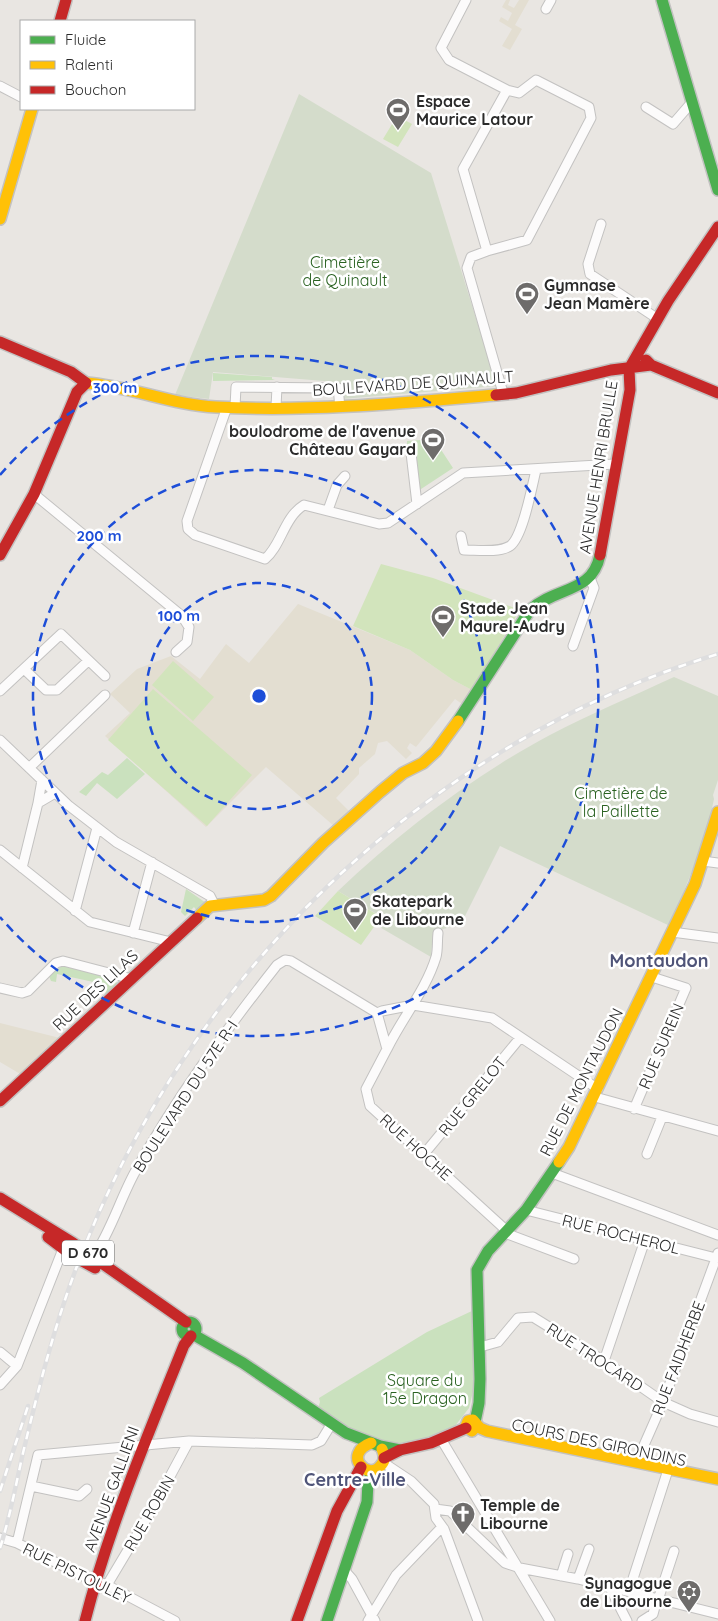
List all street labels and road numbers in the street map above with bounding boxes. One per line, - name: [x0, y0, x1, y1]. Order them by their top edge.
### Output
- street label: BOULEVARD DE QUINAULT: [312, 366, 515, 400]
- street label: AVENUE HENRI BRULLE: [574, 379, 622, 555]
- street label: RUE DES LILAS: [48, 945, 142, 1035]
- street label: RUE SUREIN: [634, 1000, 688, 1092]
- street label: RUE DE MONTAUDON: [535, 1005, 627, 1159]
- street label: BOULEVARD DU 57E R-I: [128, 1016, 242, 1176]
- street label: RUE GRELOT: [434, 1052, 510, 1140]
- street label: RUE HOCHE: [376, 1109, 456, 1185]
- street label: RUE ROCHEROL: [560, 1210, 682, 1258]
- road number: D 670: [62, 1240, 114, 1266]
- street label: RUE FAIDHERBE: [647, 1298, 709, 1418]
- street label: RUE TROCARD: [543, 1318, 647, 1396]
- street label: COURS DES GIRONDINS: [510, 1414, 688, 1470]
- street label: AVENUE GALLIENI: [79, 1423, 143, 1555]
- street label: RUE ROBIN: [119, 1471, 179, 1555]
- street label: RUE PISTOULEY: [20, 1538, 134, 1608]

